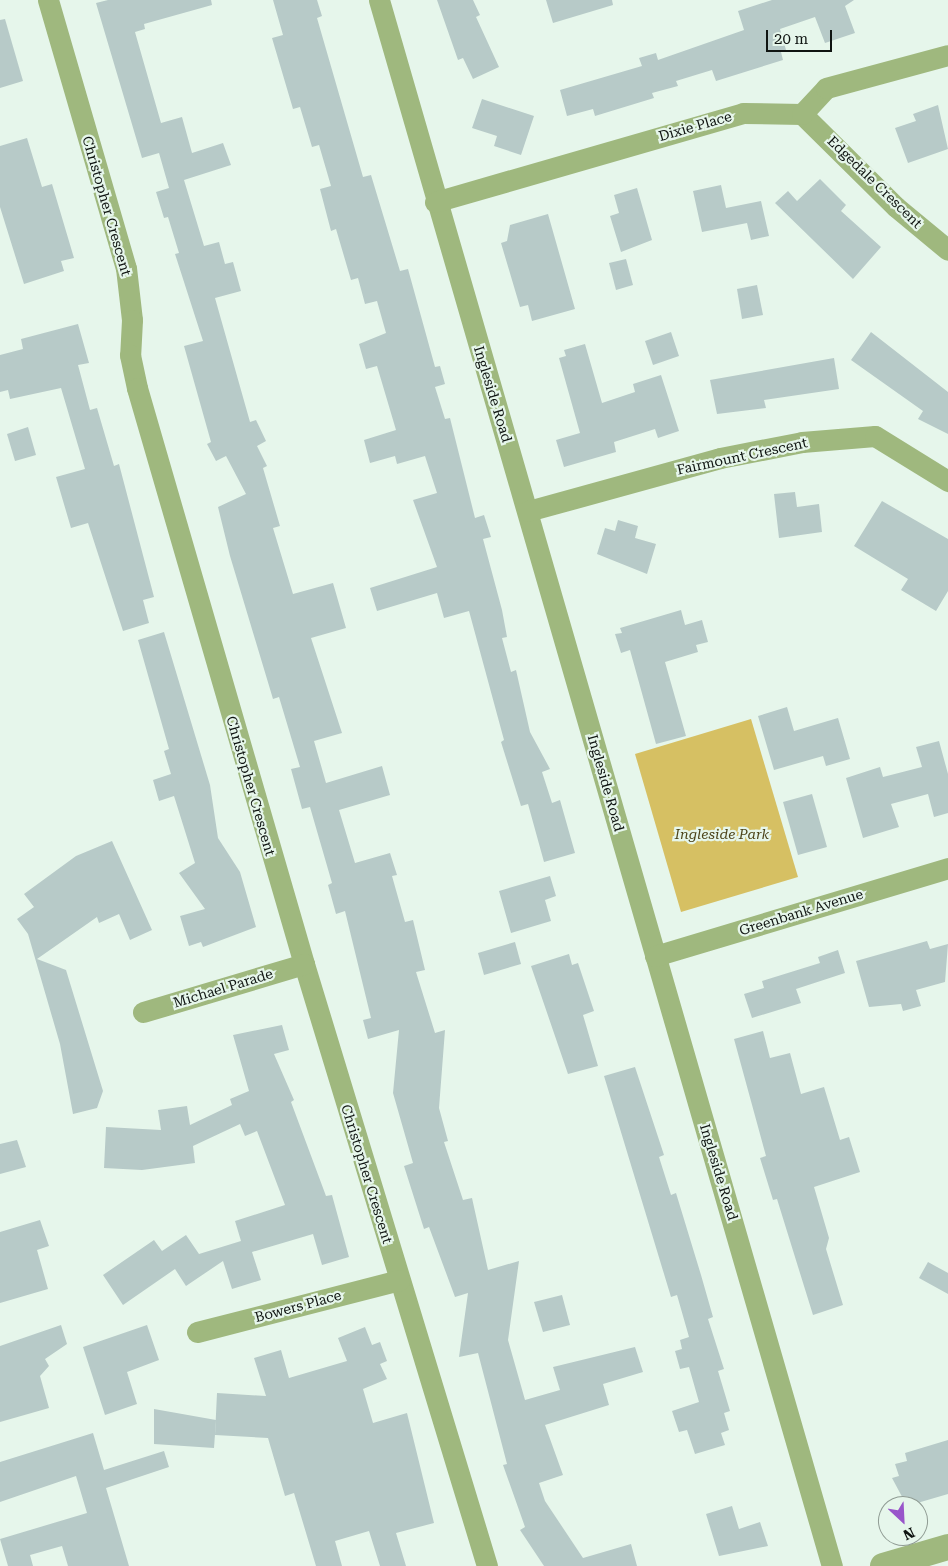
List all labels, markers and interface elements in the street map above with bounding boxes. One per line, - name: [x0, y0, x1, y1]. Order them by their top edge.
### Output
- scale bar: [768, 20, 834, 52]
- text: 20 m: [774, 30, 808, 48]
- street label: Dixie Place: [656, 108, 734, 144]
- street label: Edgedale Crescent: [824, 132, 926, 232]
- street label: Christopher Crescent: [79, 134, 135, 278]
- street label: Ingleside Road: [470, 344, 516, 444]
- street label: Fairmount Crescent: [675, 434, 809, 478]
- street label: Christopher Crescent: [223, 714, 279, 858]
- street label: Ingleside Road: [584, 733, 628, 833]
- park label: Ingleside Park: [675, 826, 769, 842]
- street label: Greenbank Avenue: [737, 885, 865, 939]
- street label: Michael Parade: [171, 965, 275, 1011]
- street label: Christopher Crescent: [338, 1102, 396, 1246]
- street label: Ingleside Road: [696, 1122, 742, 1222]
- street label: Bowers Place: [253, 1286, 343, 1326]
- north arrow: [878, 1496, 928, 1546]
- text: N: [901, 1524, 917, 1543]

